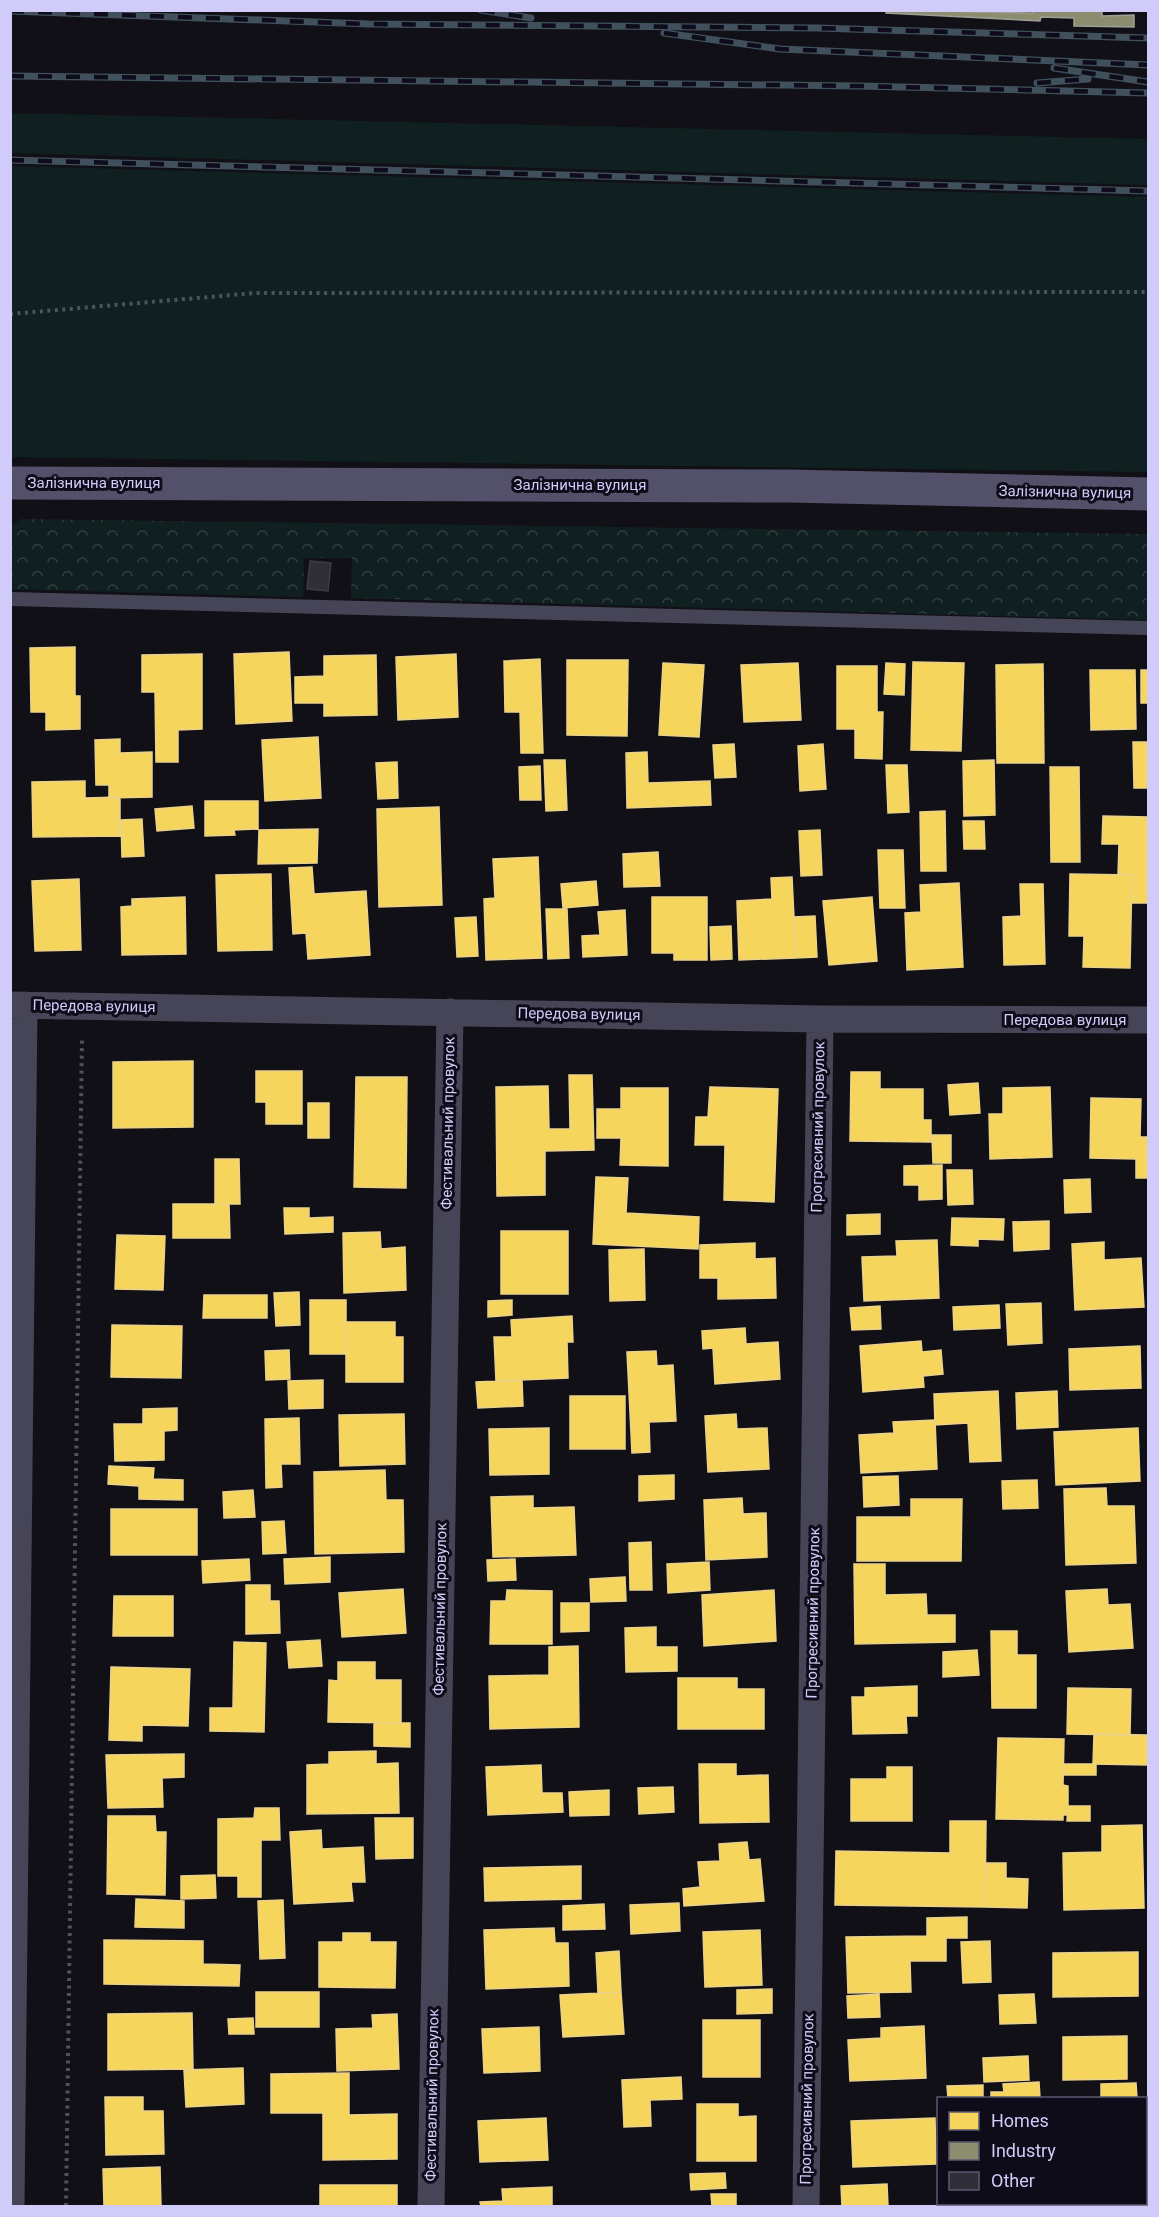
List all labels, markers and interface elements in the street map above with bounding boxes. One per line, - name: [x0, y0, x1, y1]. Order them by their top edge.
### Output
- street label: Залізнична вулиця: [28, 474, 160, 492]
- street label: Залізнична вулиця: [514, 476, 646, 494]
- street label: Залізнична вулиця: [998, 482, 1132, 502]
- street label: Передова вулиця: [32, 996, 156, 1016]
- street label: Передова вулиця: [517, 1004, 641, 1024]
- street label: Передова вулиця: [1004, 1011, 1126, 1029]
- street label: Фестивальний провулок: [437, 1036, 459, 1210]
- street label: Прогресивний провулок: [808, 1041, 828, 1213]
- street label: Фестивальний провулок: [429, 1522, 451, 1696]
- street label: Прогресивний провулок: [803, 1527, 823, 1699]
- street label: Фестивальний провулок: [421, 2008, 443, 2182]
- street label: Прогресивний провулок: [797, 2013, 817, 2185]
- legend: [937, 2097, 1147, 2205]
- text: Homes: [991, 2110, 1049, 2131]
- text: Industry: [991, 2140, 1056, 2161]
- text: Other: [991, 2170, 1035, 2191]

